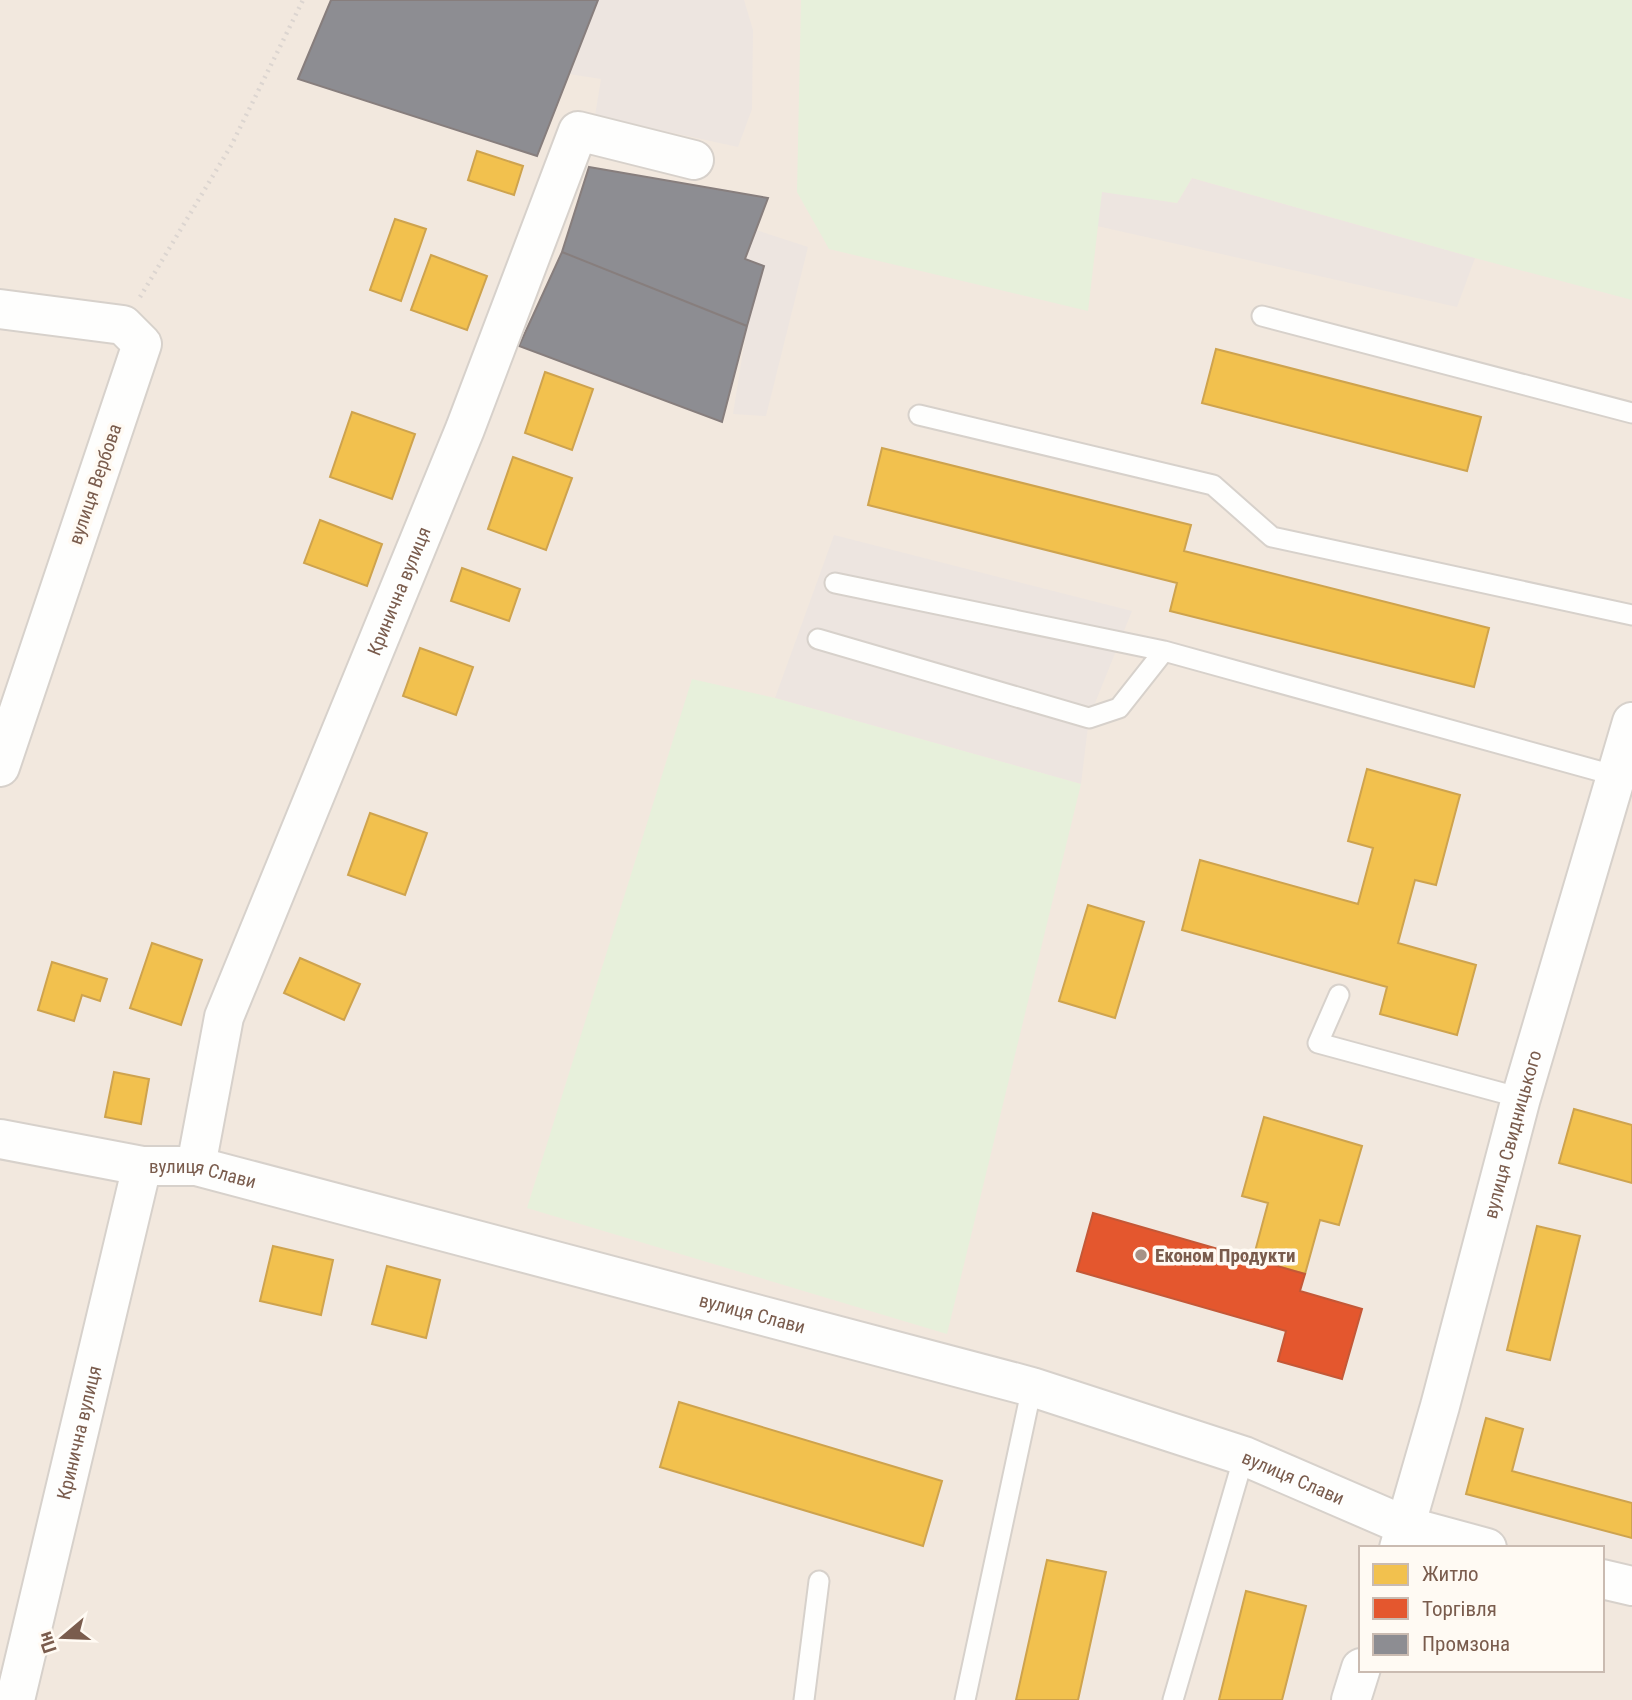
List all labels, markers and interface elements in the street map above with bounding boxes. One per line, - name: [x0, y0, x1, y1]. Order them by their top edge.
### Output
- street label: вулиця Вербова: [64, 421, 126, 547]
- street label: Кринична вулиця: [362, 523, 435, 659]
- street label: вулиця Свидницького: [1478, 1047, 1546, 1221]
- street label: вулиця Слави: [149, 1155, 259, 1193]
- place label: Економ Продукти: [1155, 1244, 1296, 1267]
- marker: Економ Продукти: [1133, 1247, 1149, 1263]
- street label: вулиця Слави: [697, 1288, 808, 1338]
- street label: Кринична вулиця: [52, 1363, 106, 1502]
- street label: вулиця Слави: [1239, 1445, 1348, 1509]
- legend: [1359, 1546, 1604, 1672]
- text: Житло: [1422, 1562, 1479, 1586]
- text: Торгівля: [1422, 1597, 1497, 1621]
- north arrow: [28, 1602, 98, 1672]
- text: Пн: [33, 1629, 62, 1656]
- text: Промзона: [1422, 1632, 1510, 1656]

